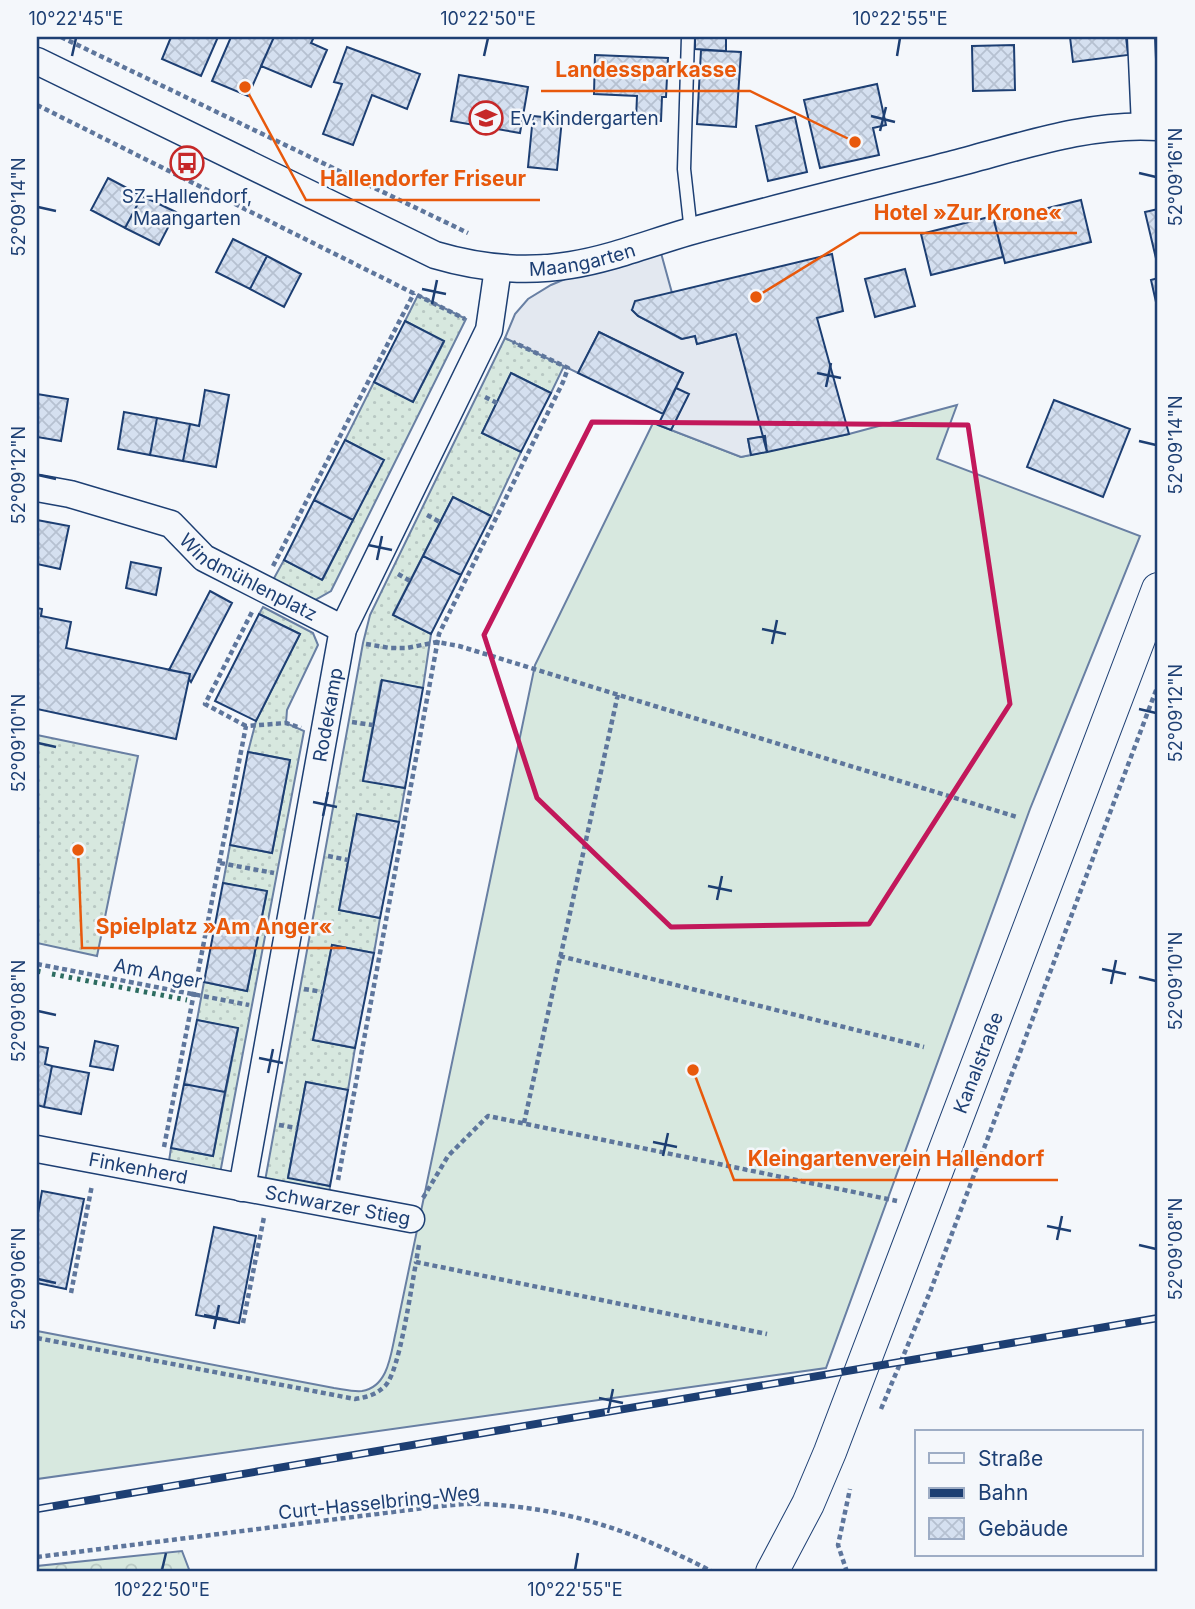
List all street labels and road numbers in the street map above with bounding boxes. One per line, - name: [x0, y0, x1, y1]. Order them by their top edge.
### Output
- street label: Maangarten: [528, 238, 638, 281]
- street label: Windmühlenplatz: [174, 529, 321, 626]
- street label: Rodekamp: [308, 666, 348, 764]
- street label: Am Anger: [112, 954, 204, 993]
- street label: Kanalstraße: [949, 1009, 1008, 1117]
- street label: Finkenherd: [87, 1148, 190, 1189]
- street label: Schwarzer Stieg: [263, 1181, 412, 1231]
- street label: Curt-Hasselbring-Weg: [277, 1480, 481, 1525]

